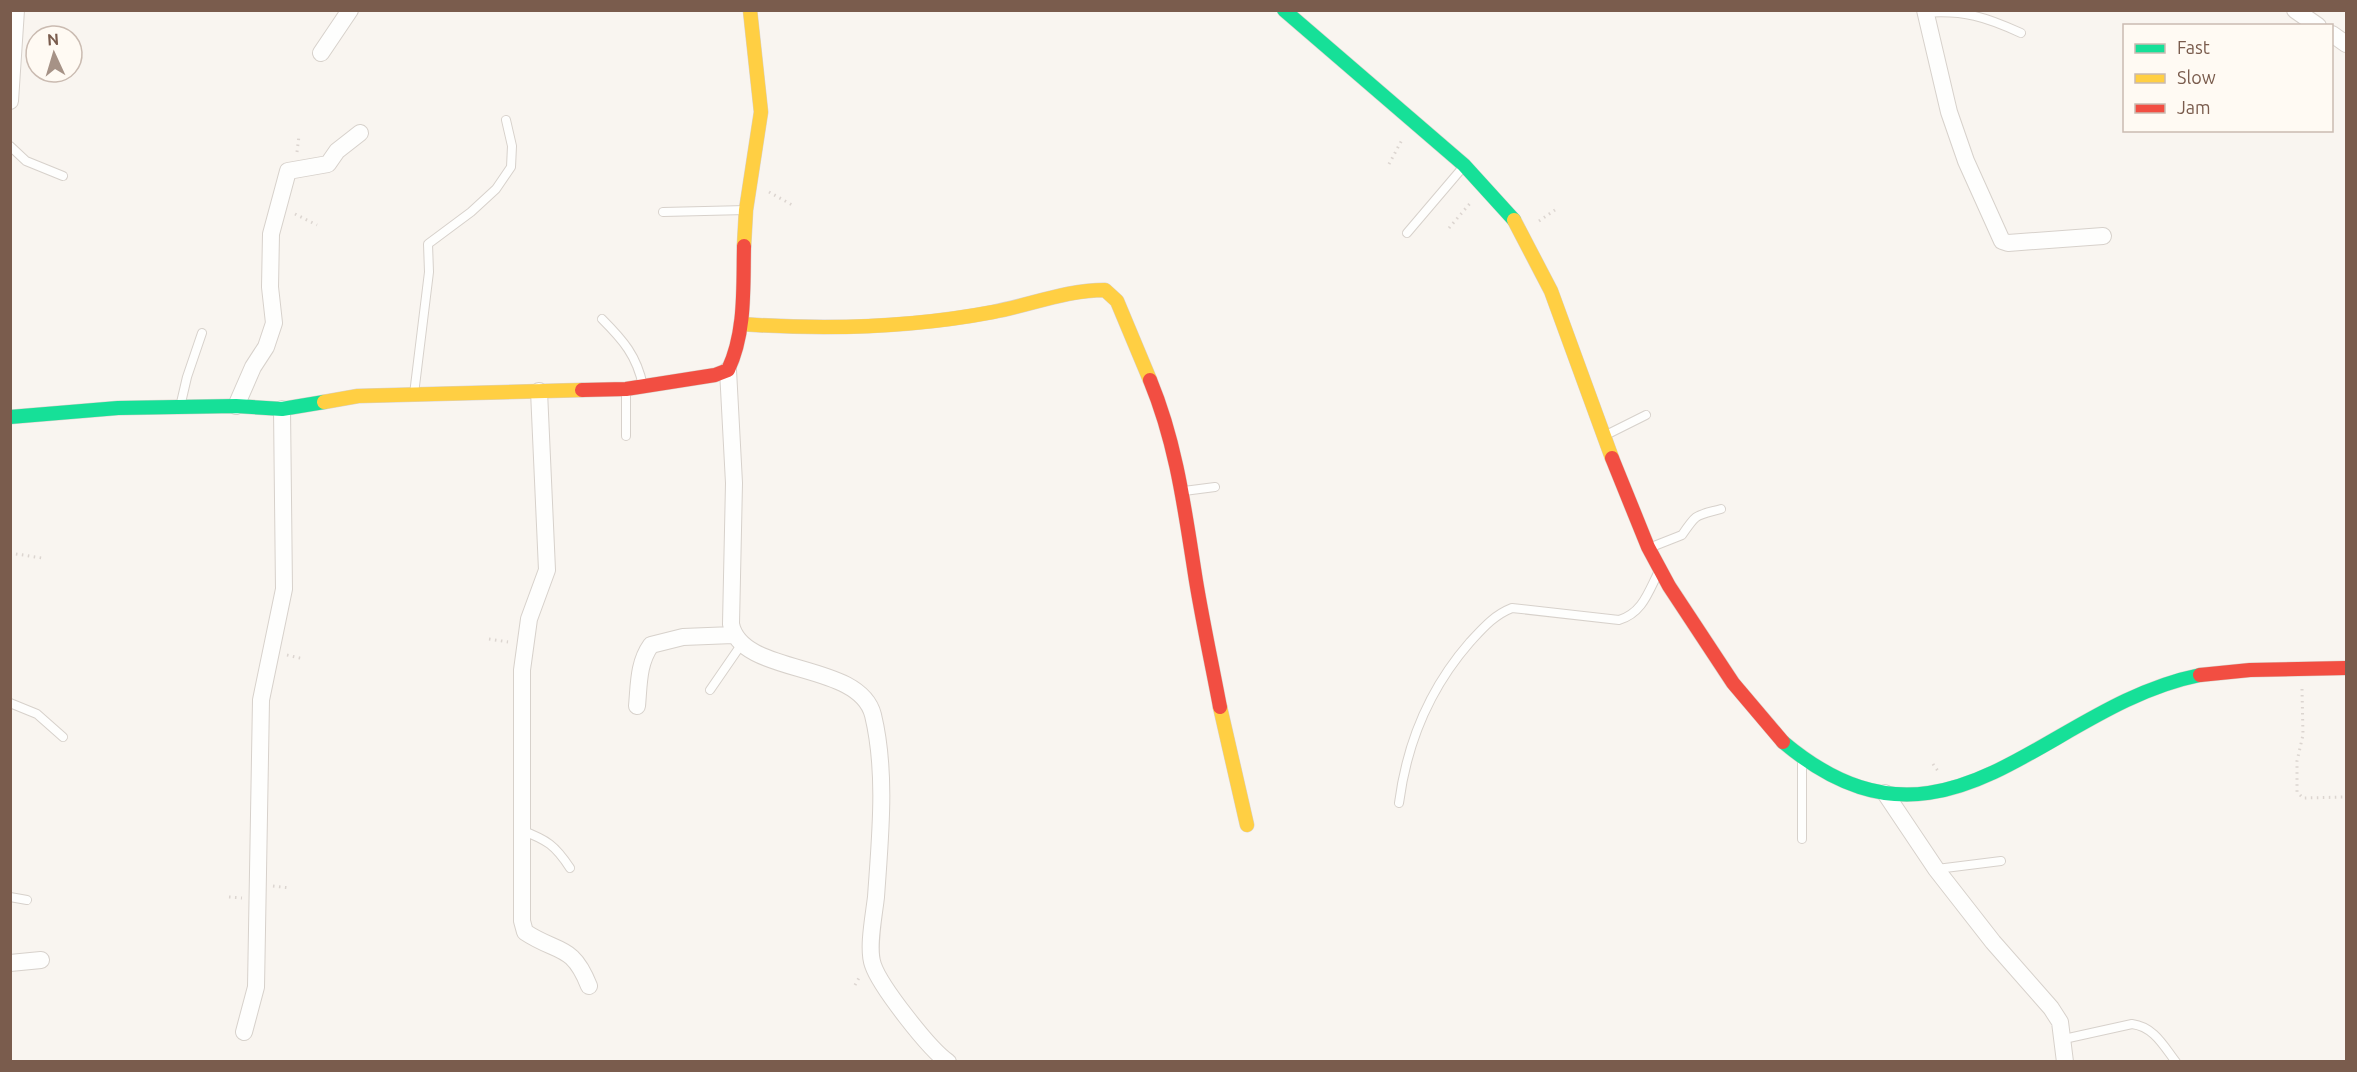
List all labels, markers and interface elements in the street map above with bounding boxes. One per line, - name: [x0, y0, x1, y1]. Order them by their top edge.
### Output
- north arrow: [24, 24, 84, 84]
- legend: [2123, 24, 2333, 132]
- text: N: [46, 30, 60, 48]
- text: Fast: [2177, 37, 2210, 57]
- text: Slow: [2177, 67, 2216, 87]
- text: Jam: [2177, 97, 2211, 117]

